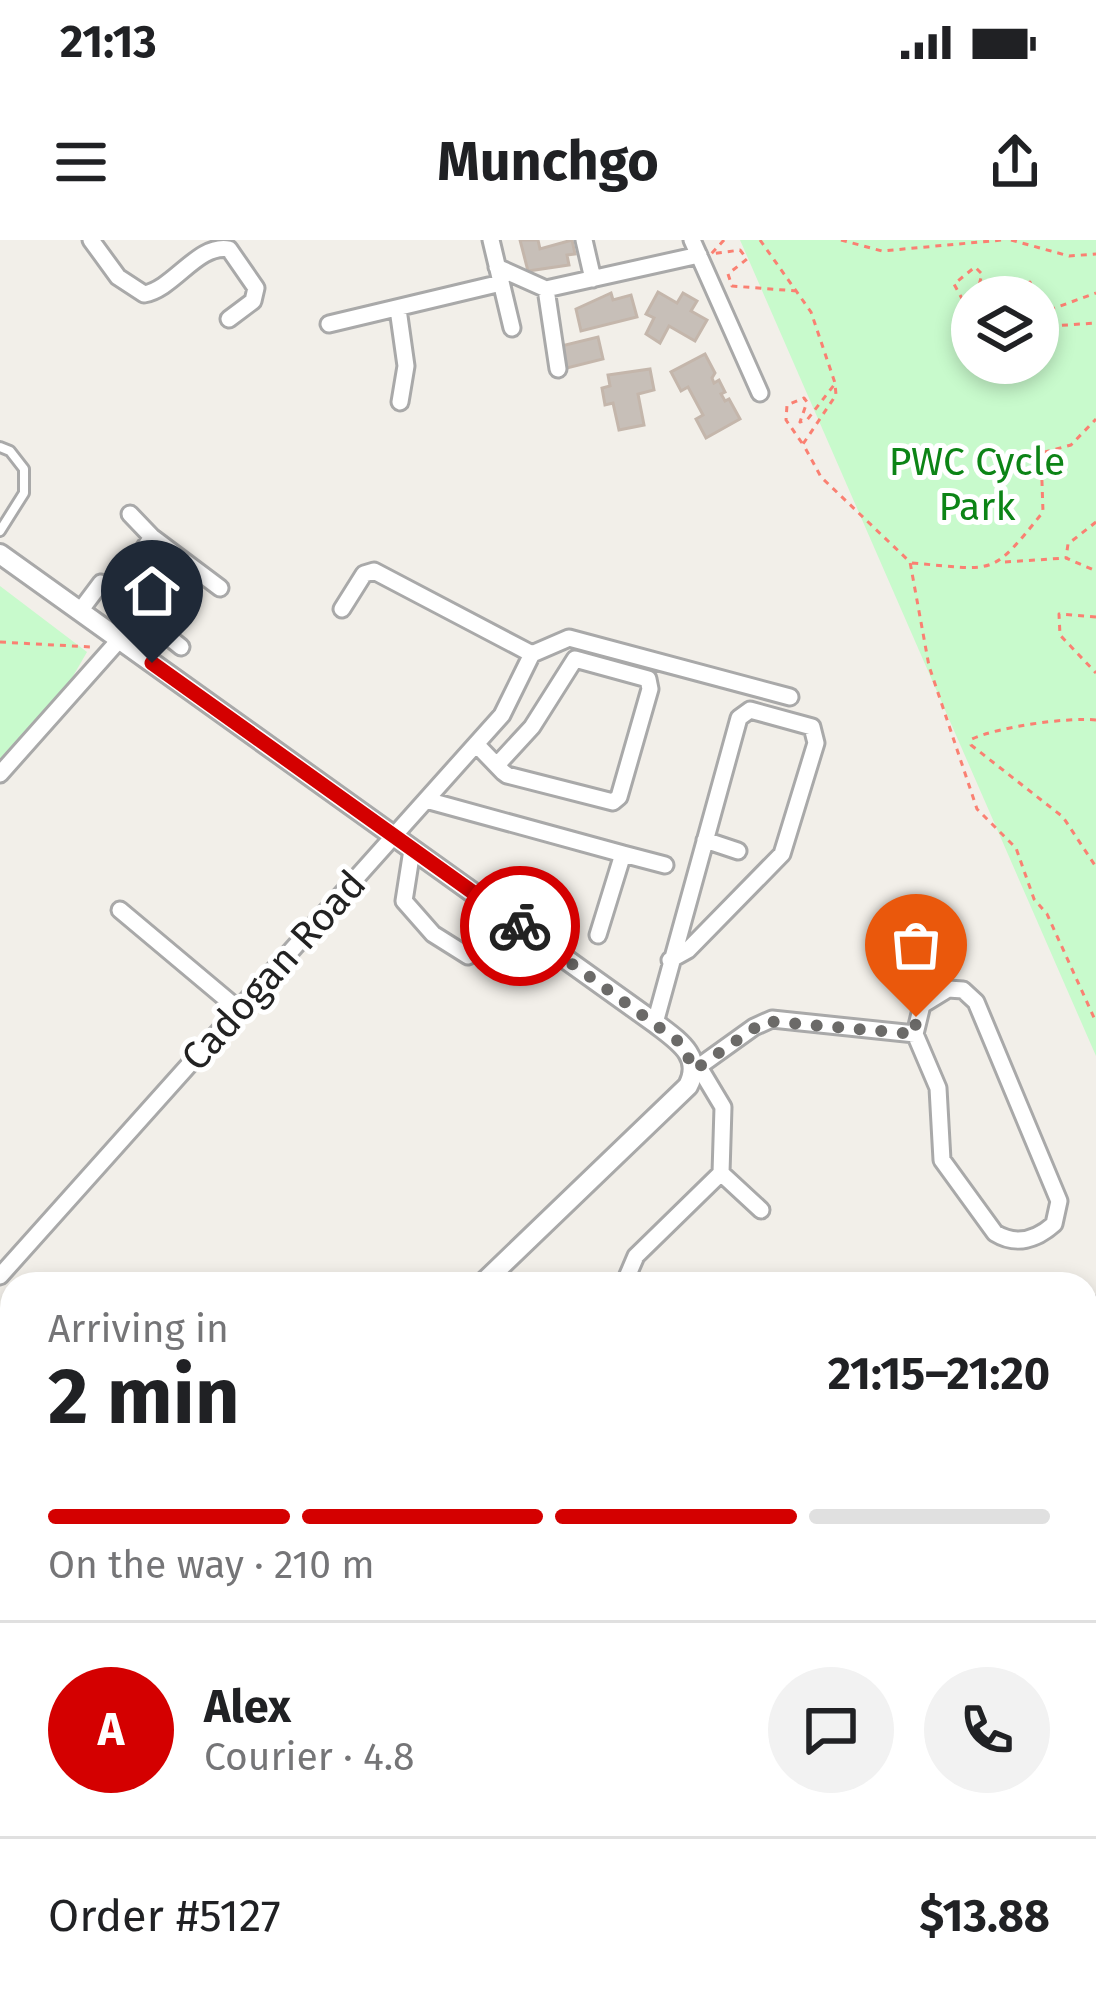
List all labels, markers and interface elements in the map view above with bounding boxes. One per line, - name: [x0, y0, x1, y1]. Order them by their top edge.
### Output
- text: 21:13: [60, 15, 157, 69]
- icon: menu: [48, 129, 114, 195]
- icon: share: [982, 129, 1048, 195]
- text: Munchgo: [437, 130, 659, 194]
- map controls: [951, 276, 1059, 384]
- button: layers: [951, 276, 1059, 384]
- park label: PWC Cycle Park: [889, 439, 1065, 530]
- pin: [101, 540, 203, 663]
- icon: home: [119, 558, 185, 624]
- street label: Cadogan Road: [172, 861, 375, 1080]
- courier: [460, 866, 580, 986]
- icon: bike: [487, 893, 553, 959]
- pin: [865, 894, 967, 1017]
- icon: bag: [883, 912, 949, 978]
- text: Arriving in: [48, 1306, 229, 1352]
- text: 21:15–21:20: [828, 1347, 1050, 1401]
- text: 2 min: [48, 1350, 240, 1444]
- text: On the way · 210 m: [48, 1542, 375, 1588]
- button: chat: [768, 1667, 894, 1793]
- button: phone: [924, 1667, 1050, 1793]
- text: Alex: [204, 1680, 291, 1734]
- text: A: [98, 1703, 124, 1757]
- text: Courier · 4.8: [204, 1734, 415, 1780]
- text: Order #5127: [48, 1889, 281, 1943]
- text: $13.88: [920, 1889, 1050, 1943]

